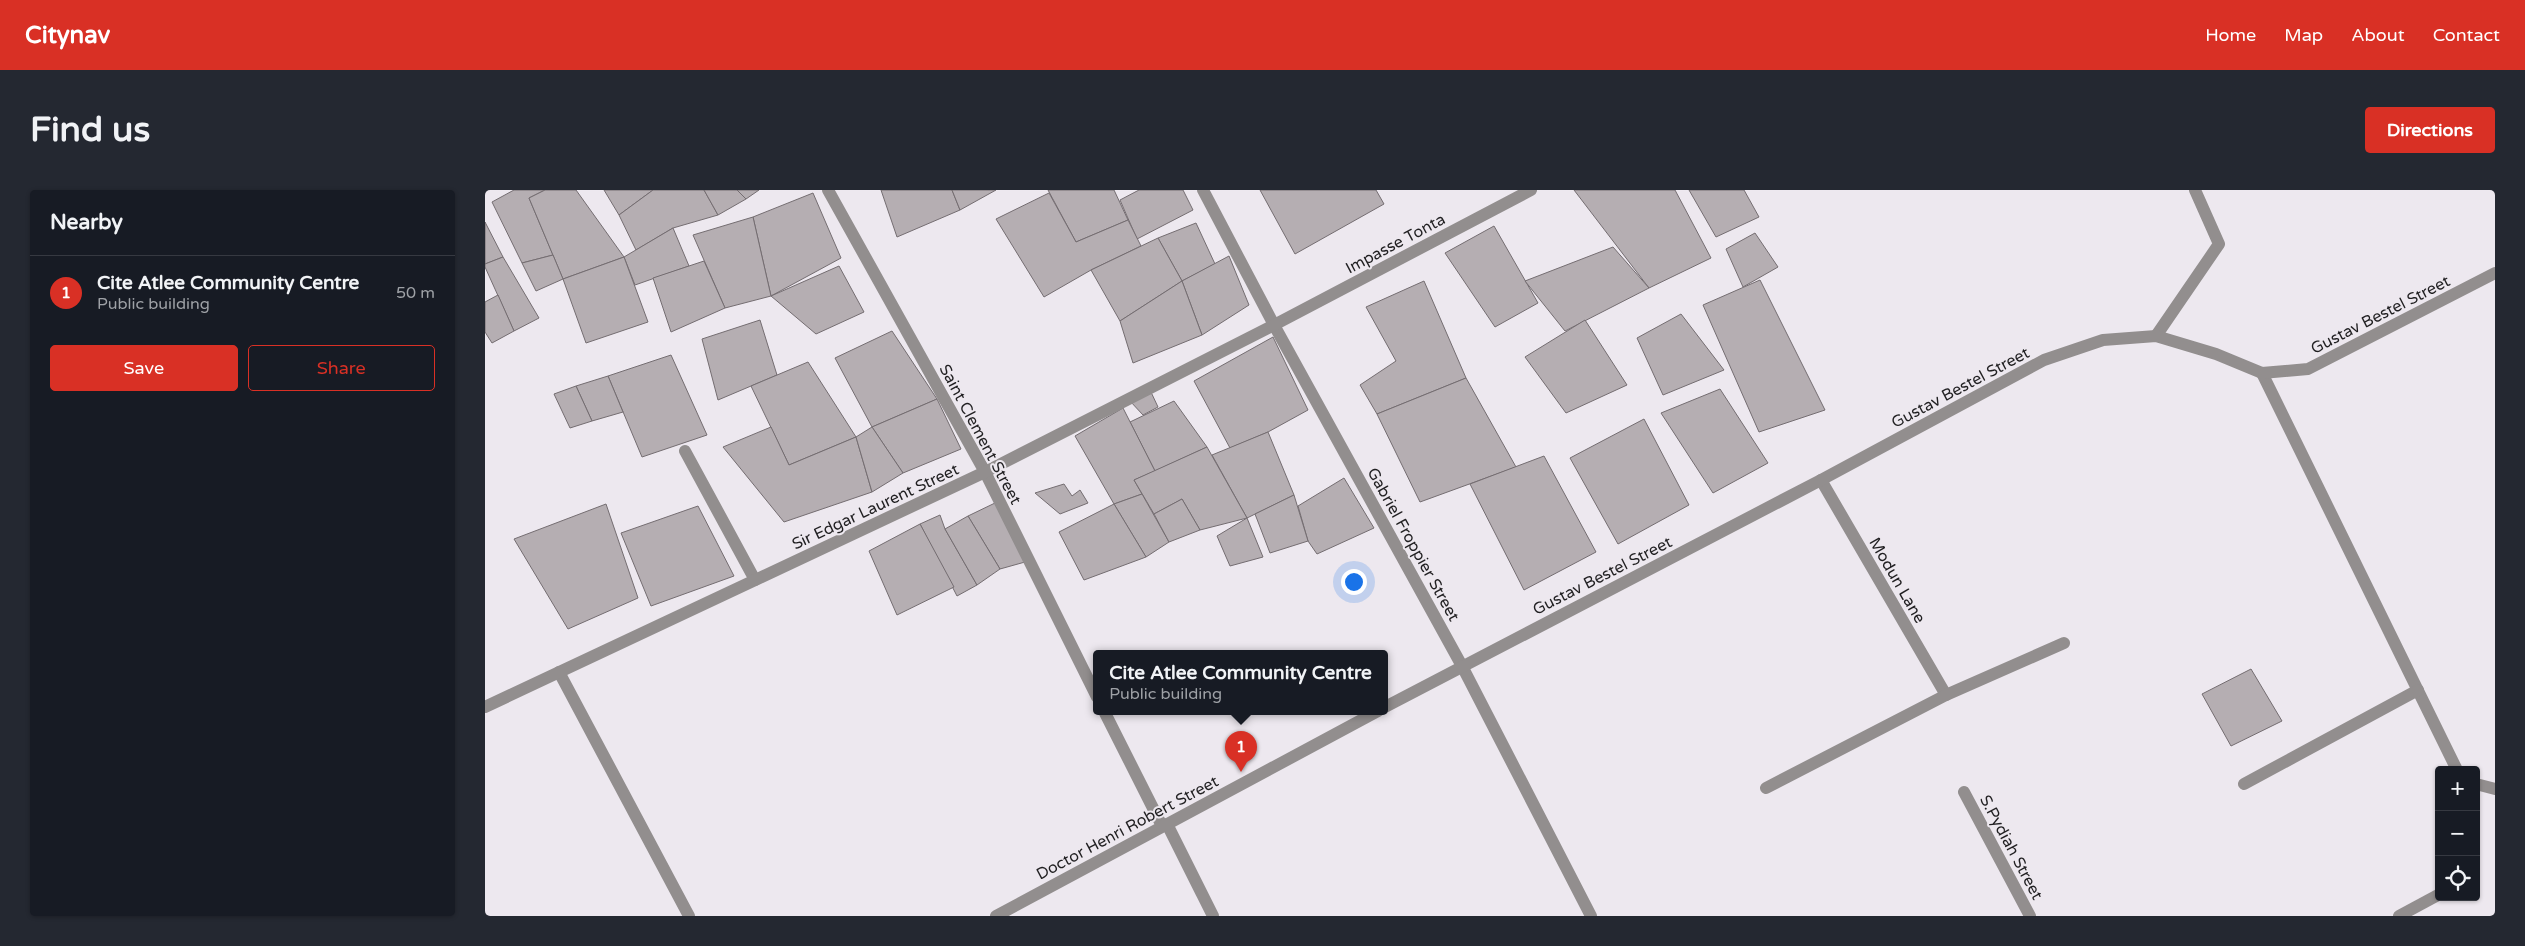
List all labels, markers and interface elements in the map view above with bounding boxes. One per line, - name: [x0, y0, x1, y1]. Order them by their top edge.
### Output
- text: Citynav: [25, 21, 110, 50]
- text: Home: [2205, 24, 2256, 46]
- text: Map: [2284, 24, 2323, 46]
- text: About: [2351, 24, 2405, 46]
- text: Contact: [2433, 24, 2500, 46]
- button: Directions: [2365, 107, 2495, 153]
- text: Find us: [30, 109, 150, 151]
- street label: Impasse Tonta: [1342, 209, 1449, 279]
- text: Nearby: [50, 210, 123, 235]
- street label: Gustav Bestel Street: [2307, 271, 2453, 359]
- text: Cite Atlee Community Centre: [97, 272, 359, 294]
- text: 1: [61, 283, 71, 303]
- text: 50 m: [396, 283, 435, 303]
- text: Public building: [97, 294, 210, 314]
- street label: Gustav Bestel Street: [1888, 343, 2033, 433]
- button: Save: [50, 345, 238, 391]
- button: Share: [248, 345, 435, 391]
- street label: Saint Clement Street: [935, 361, 1026, 508]
- street label: Sir Edgar Laurent Street: [789, 459, 962, 554]
- street label: Gabriel Froppier Street: [1363, 464, 1464, 625]
- street label: Gustav Bestel Street: [1529, 532, 1675, 620]
- street label: Modun Lane: [1865, 534, 1930, 627]
- your location: [1341, 569, 1367, 595]
- popup: [1093, 650, 1388, 715]
- text: Cite Atlee Community Centre: [1109, 662, 1372, 684]
- text: Public building: [1109, 684, 1222, 704]
- pin: 1: [1225, 731, 1257, 772]
- map controls: [2435, 766, 2480, 901]
- button: +: [2435, 766, 2480, 811]
- street label: Doctor Henri Robert Street: [1033, 771, 1222, 884]
- street label: S.Pydiah Street: [1975, 792, 2047, 903]
- button: −: [2435, 811, 2480, 856]
- button: locate: [2435, 856, 2480, 901]

